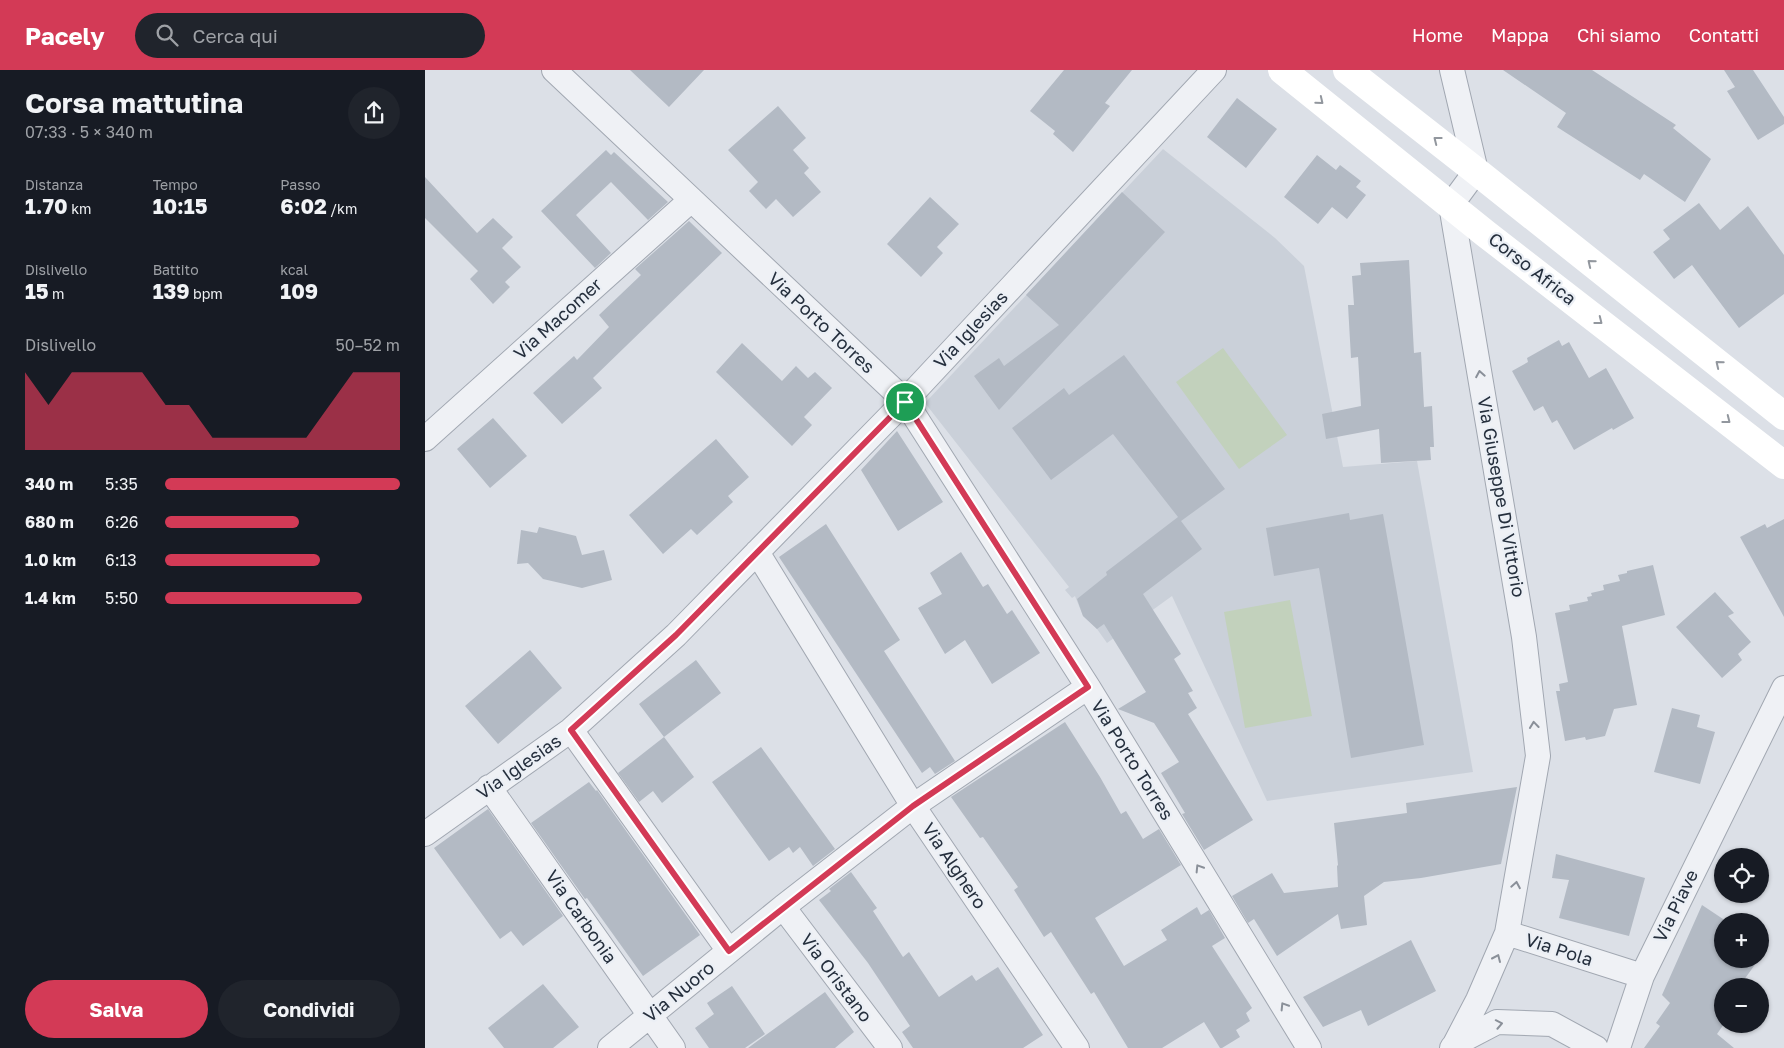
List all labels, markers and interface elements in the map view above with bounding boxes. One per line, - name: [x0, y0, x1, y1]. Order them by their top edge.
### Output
- search box: [135, 13, 485, 58]
- text: Pacely: [25, 21, 105, 50]
- icon: search: [153, 21, 181, 49]
- text: Cerca qui: [193, 24, 278, 47]
- text: Home: [1412, 24, 1463, 46]
- text: Mappa: [1491, 24, 1549, 46]
- text: Chi siamo: [1577, 24, 1661, 46]
- text: Contatti: [1689, 24, 1759, 46]
- text: Corsa mattutina: [25, 86, 243, 119]
- button: share: [348, 87, 400, 139]
- one-way arrow: [1314, 95, 1323, 103]
- text: 07:33 · 5 × 340 m: [25, 122, 153, 142]
- one-way arrow: [1433, 137, 1443, 146]
- text: Distanza: [25, 176, 83, 193]
- text: Tempo: [153, 176, 198, 193]
- text: Passo: [280, 176, 321, 193]
- text: 1.70: [25, 193, 68, 219]
- text: 10:15: [153, 193, 207, 219]
- text: 6:02: [280, 193, 327, 219]
- text: km: [68, 200, 91, 217]
- text: /km: [327, 200, 357, 217]
- street label: Corso Africa: [1484, 227, 1581, 309]
- one-way arrow: [1588, 260, 1597, 269]
- text: Dislivello: [25, 261, 87, 278]
- text: Battito: [153, 261, 199, 278]
- text: kcal: [280, 261, 308, 278]
- street label: Via Porto Torres: [764, 267, 880, 377]
- street label: Via Macomer: [509, 273, 606, 364]
- text: 15: [25, 278, 49, 304]
- text: 139: [153, 278, 190, 304]
- text: 109: [280, 278, 318, 304]
- text: m: [49, 285, 65, 302]
- text: bpm: [190, 285, 223, 302]
- street label: Via Iglesias: [929, 286, 1012, 373]
- one-way arrow: [1593, 315, 1602, 324]
- text: Dislivello: [25, 335, 96, 355]
- text: 50–52 m: [336, 335, 400, 355]
- one-way arrow: [1715, 361, 1724, 370]
- one-way arrow: [1475, 370, 1485, 379]
- pin: [884, 381, 926, 423]
- icon: arrive: [891, 388, 919, 416]
- street label: Via Giuseppe Di Vittorio: [1473, 395, 1530, 599]
- one-way arrow: [1721, 415, 1730, 423]
- text: 340 m: [25, 474, 73, 494]
- text: 5:35: [105, 474, 138, 494]
- text: 680 m: [25, 512, 74, 532]
- text: 6:26: [105, 512, 138, 532]
- text: 1.0 km: [25, 550, 76, 570]
- text: 6:13: [105, 550, 137, 570]
- text: 1.4 km: [25, 588, 76, 608]
- text: 5:50: [105, 588, 138, 608]
- street label: Via Porto Torres: [1087, 695, 1179, 824]
- one-way arrow: [1529, 721, 1540, 729]
- street label: Via Iglesias: [472, 729, 565, 803]
- street label: Via Alghero: [918, 818, 992, 913]
- map controls: [1714, 848, 1769, 1033]
- button: locate: [1714, 848, 1769, 903]
- one-way arrow: [1195, 864, 1205, 873]
- street label: Via Carbonia: [542, 866, 622, 967]
- street label: Via Piave: [1648, 866, 1702, 945]
- one-way arrow: [1510, 881, 1520, 890]
- button: +: [1714, 913, 1769, 968]
- street label: Via Pola: [1523, 928, 1596, 970]
- street label: Via Oristano: [796, 929, 877, 1026]
- one-way arrow: [1490, 954, 1501, 963]
- street label: Via Nuoro: [639, 956, 718, 1026]
- button: −: [1714, 978, 1769, 1033]
- button: Salva: [25, 980, 208, 1038]
- button: Condividi: [218, 980, 400, 1038]
- one-way arrow: [1280, 1003, 1290, 1012]
- one-way arrow: [1494, 1020, 1503, 1030]

